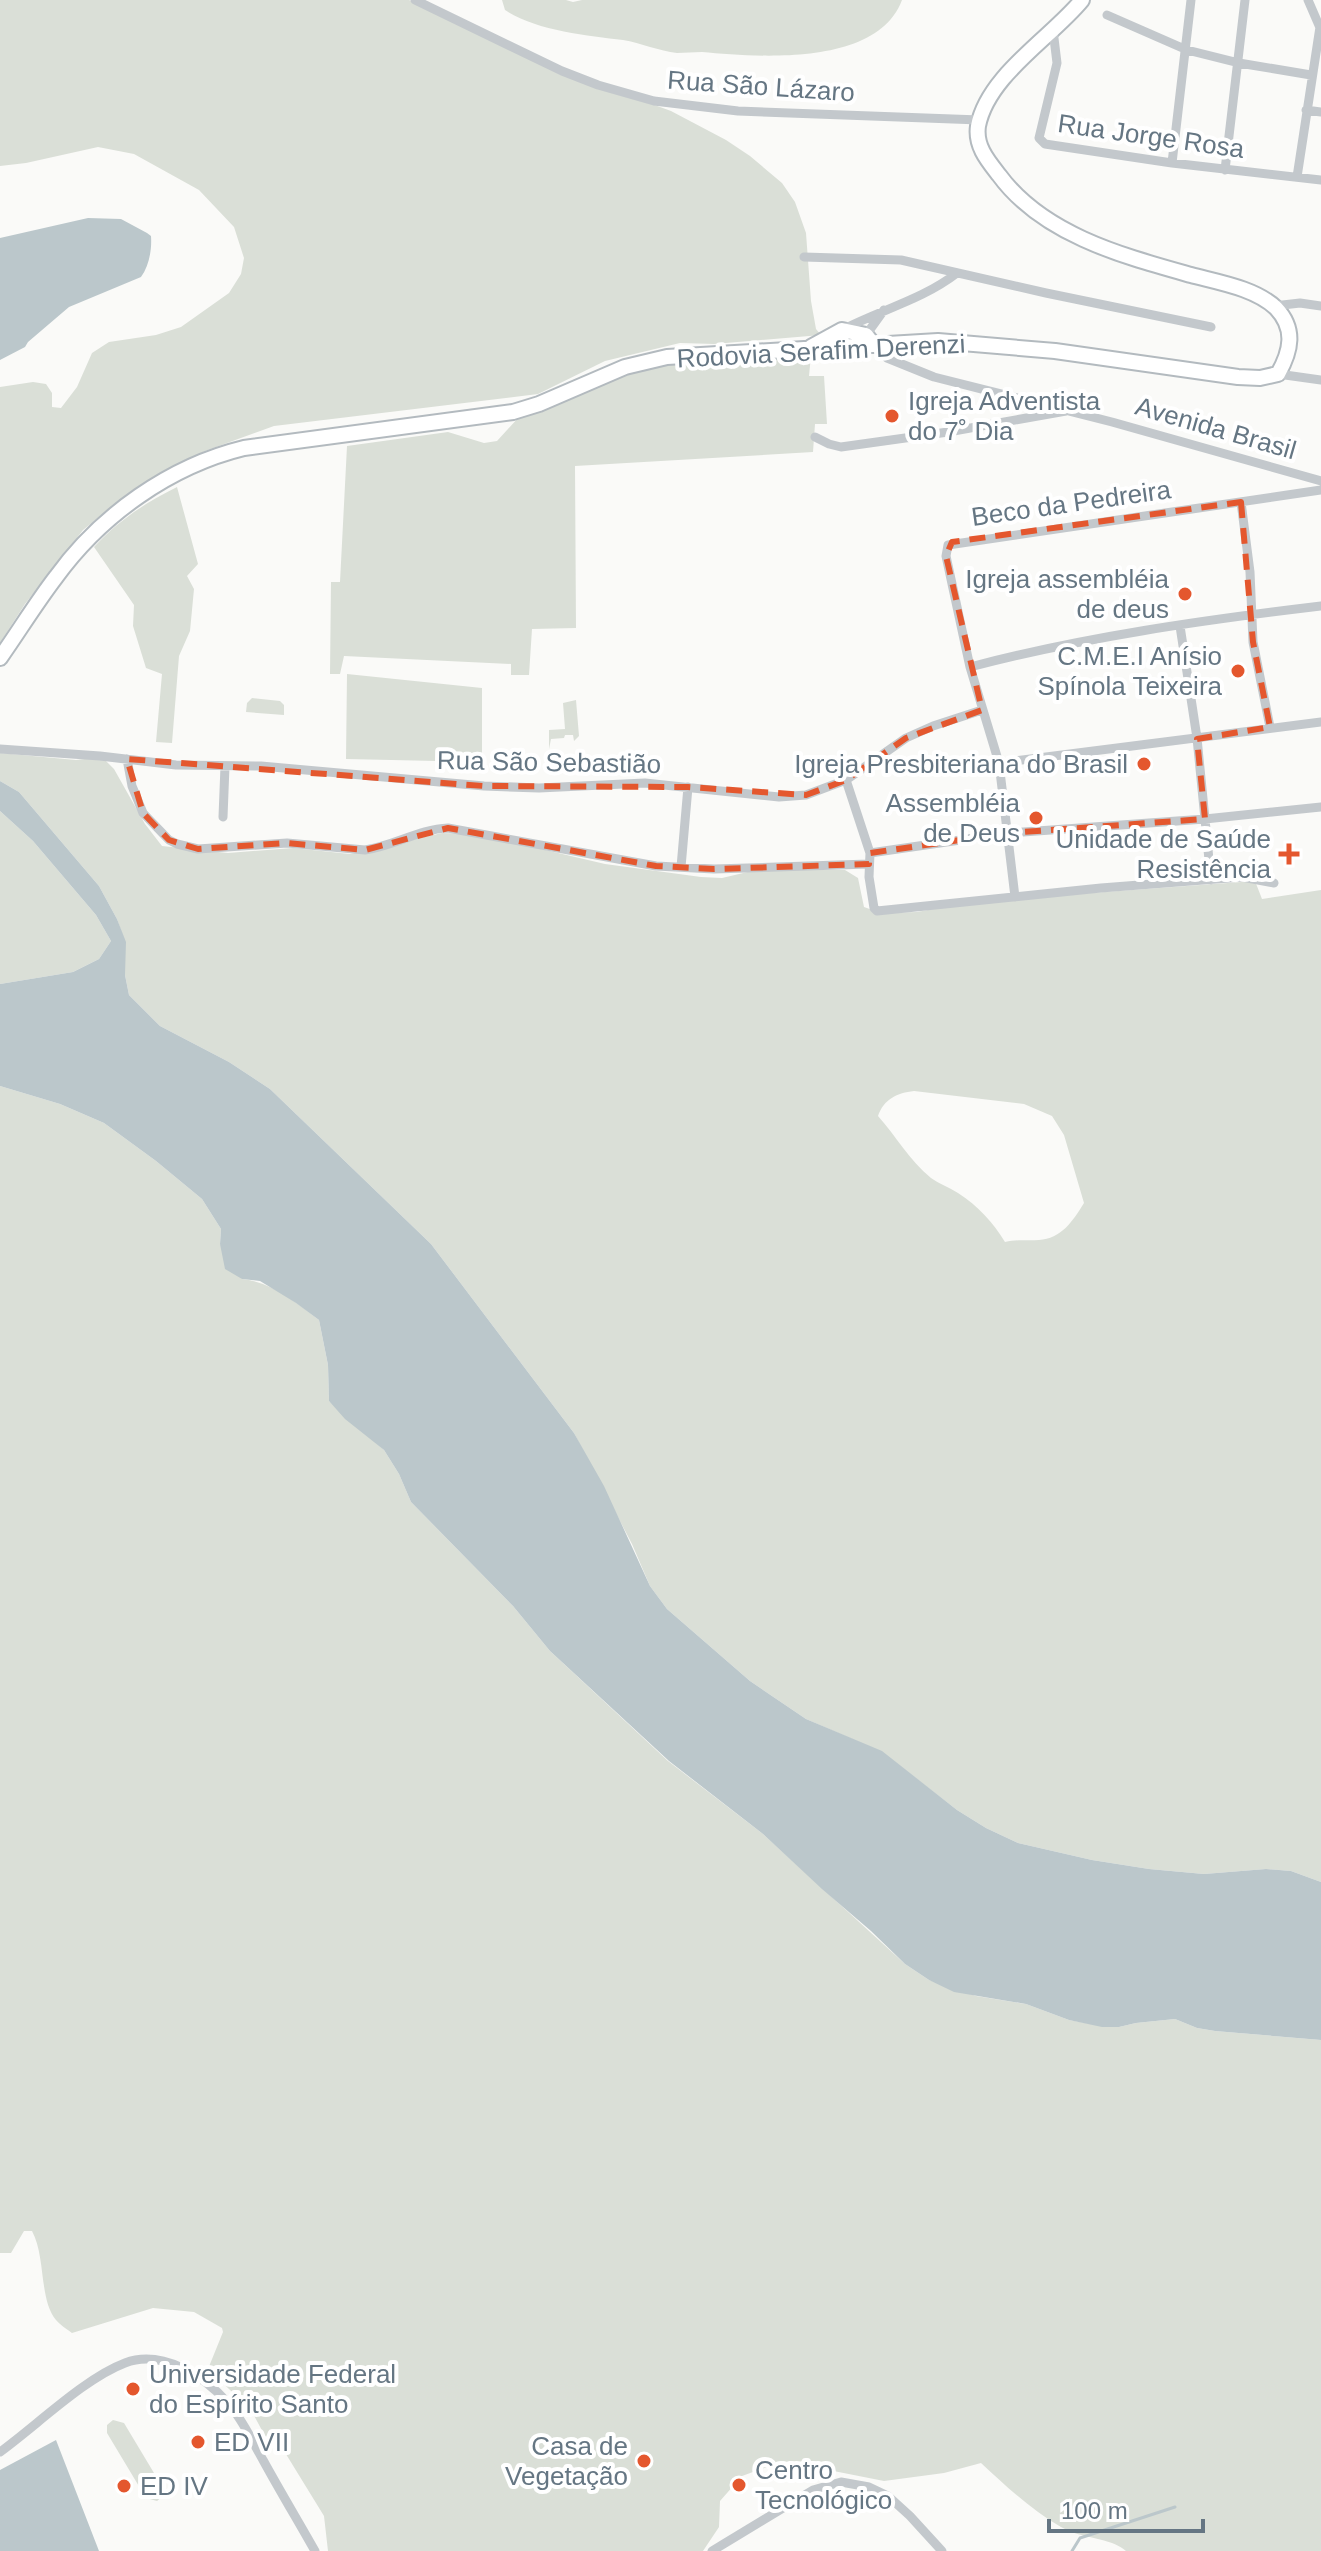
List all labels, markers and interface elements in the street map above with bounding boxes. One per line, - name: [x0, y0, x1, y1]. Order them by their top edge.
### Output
- street label: Rua São Lázaro: [666, 64, 856, 108]
- street label: Rua Jorge Rosa: [1056, 108, 1247, 164]
- street label: Rodovia Serafim Derenzi: [676, 328, 966, 374]
- place label: Igreja Adventista do 7˚ Dia: [908, 386, 1101, 446]
- street label: Avenida Brasil: [1132, 391, 1300, 465]
- marker: Igreja Adventista do 7˚ Dia: [883, 407, 901, 425]
- street label: Beco da Pedreira: [969, 474, 1173, 532]
- place label: Igreja assembléia de deus: [965, 564, 1170, 624]
- marker: Igreja assembléia de deus: [1176, 585, 1194, 603]
- place label: C.M.E.I Anísio Spínola Teixeira: [1037, 641, 1223, 701]
- marker: C.M.E.I Anísio Spínola Teixeira: [1229, 662, 1247, 680]
- street label: Rua São Sebastião: [437, 745, 661, 779]
- place label: Igreja Presbiteriana do Brasil: [794, 749, 1128, 779]
- marker: Igreja Presbiteriana do Brasil: [1135, 755, 1153, 773]
- place label: Assembléia de Deus: [886, 788, 1021, 848]
- marker: Assembléia de Deus: [1027, 809, 1045, 827]
- place label: Unidade de Saúde Resistência: [1056, 824, 1272, 884]
- marker: Unidade de Saúde Resistência: [1278, 843, 1300, 865]
- place label: Universidade Federal do Espírito Santo: [149, 2359, 396, 2419]
- marker: Universidade Federal do Espírito Santo: [124, 2380, 142, 2398]
- place label: ED VII: [214, 2427, 289, 2457]
- place label: Casa de Vegetação: [505, 2431, 628, 2491]
- marker: ED VII: [189, 2433, 207, 2451]
- marker: Casa de Vegetação: [635, 2452, 653, 2470]
- place label: Centro Tecnológico: [755, 2455, 892, 2515]
- place label: ED IV: [140, 2471, 209, 2501]
- marker: Centro Tecnológico: [730, 2476, 748, 2494]
- marker: ED IV: [115, 2477, 133, 2495]
- scale bar: [1049, 2483, 1203, 2533]
- text: 100 m: [1061, 2497, 1128, 2524]

